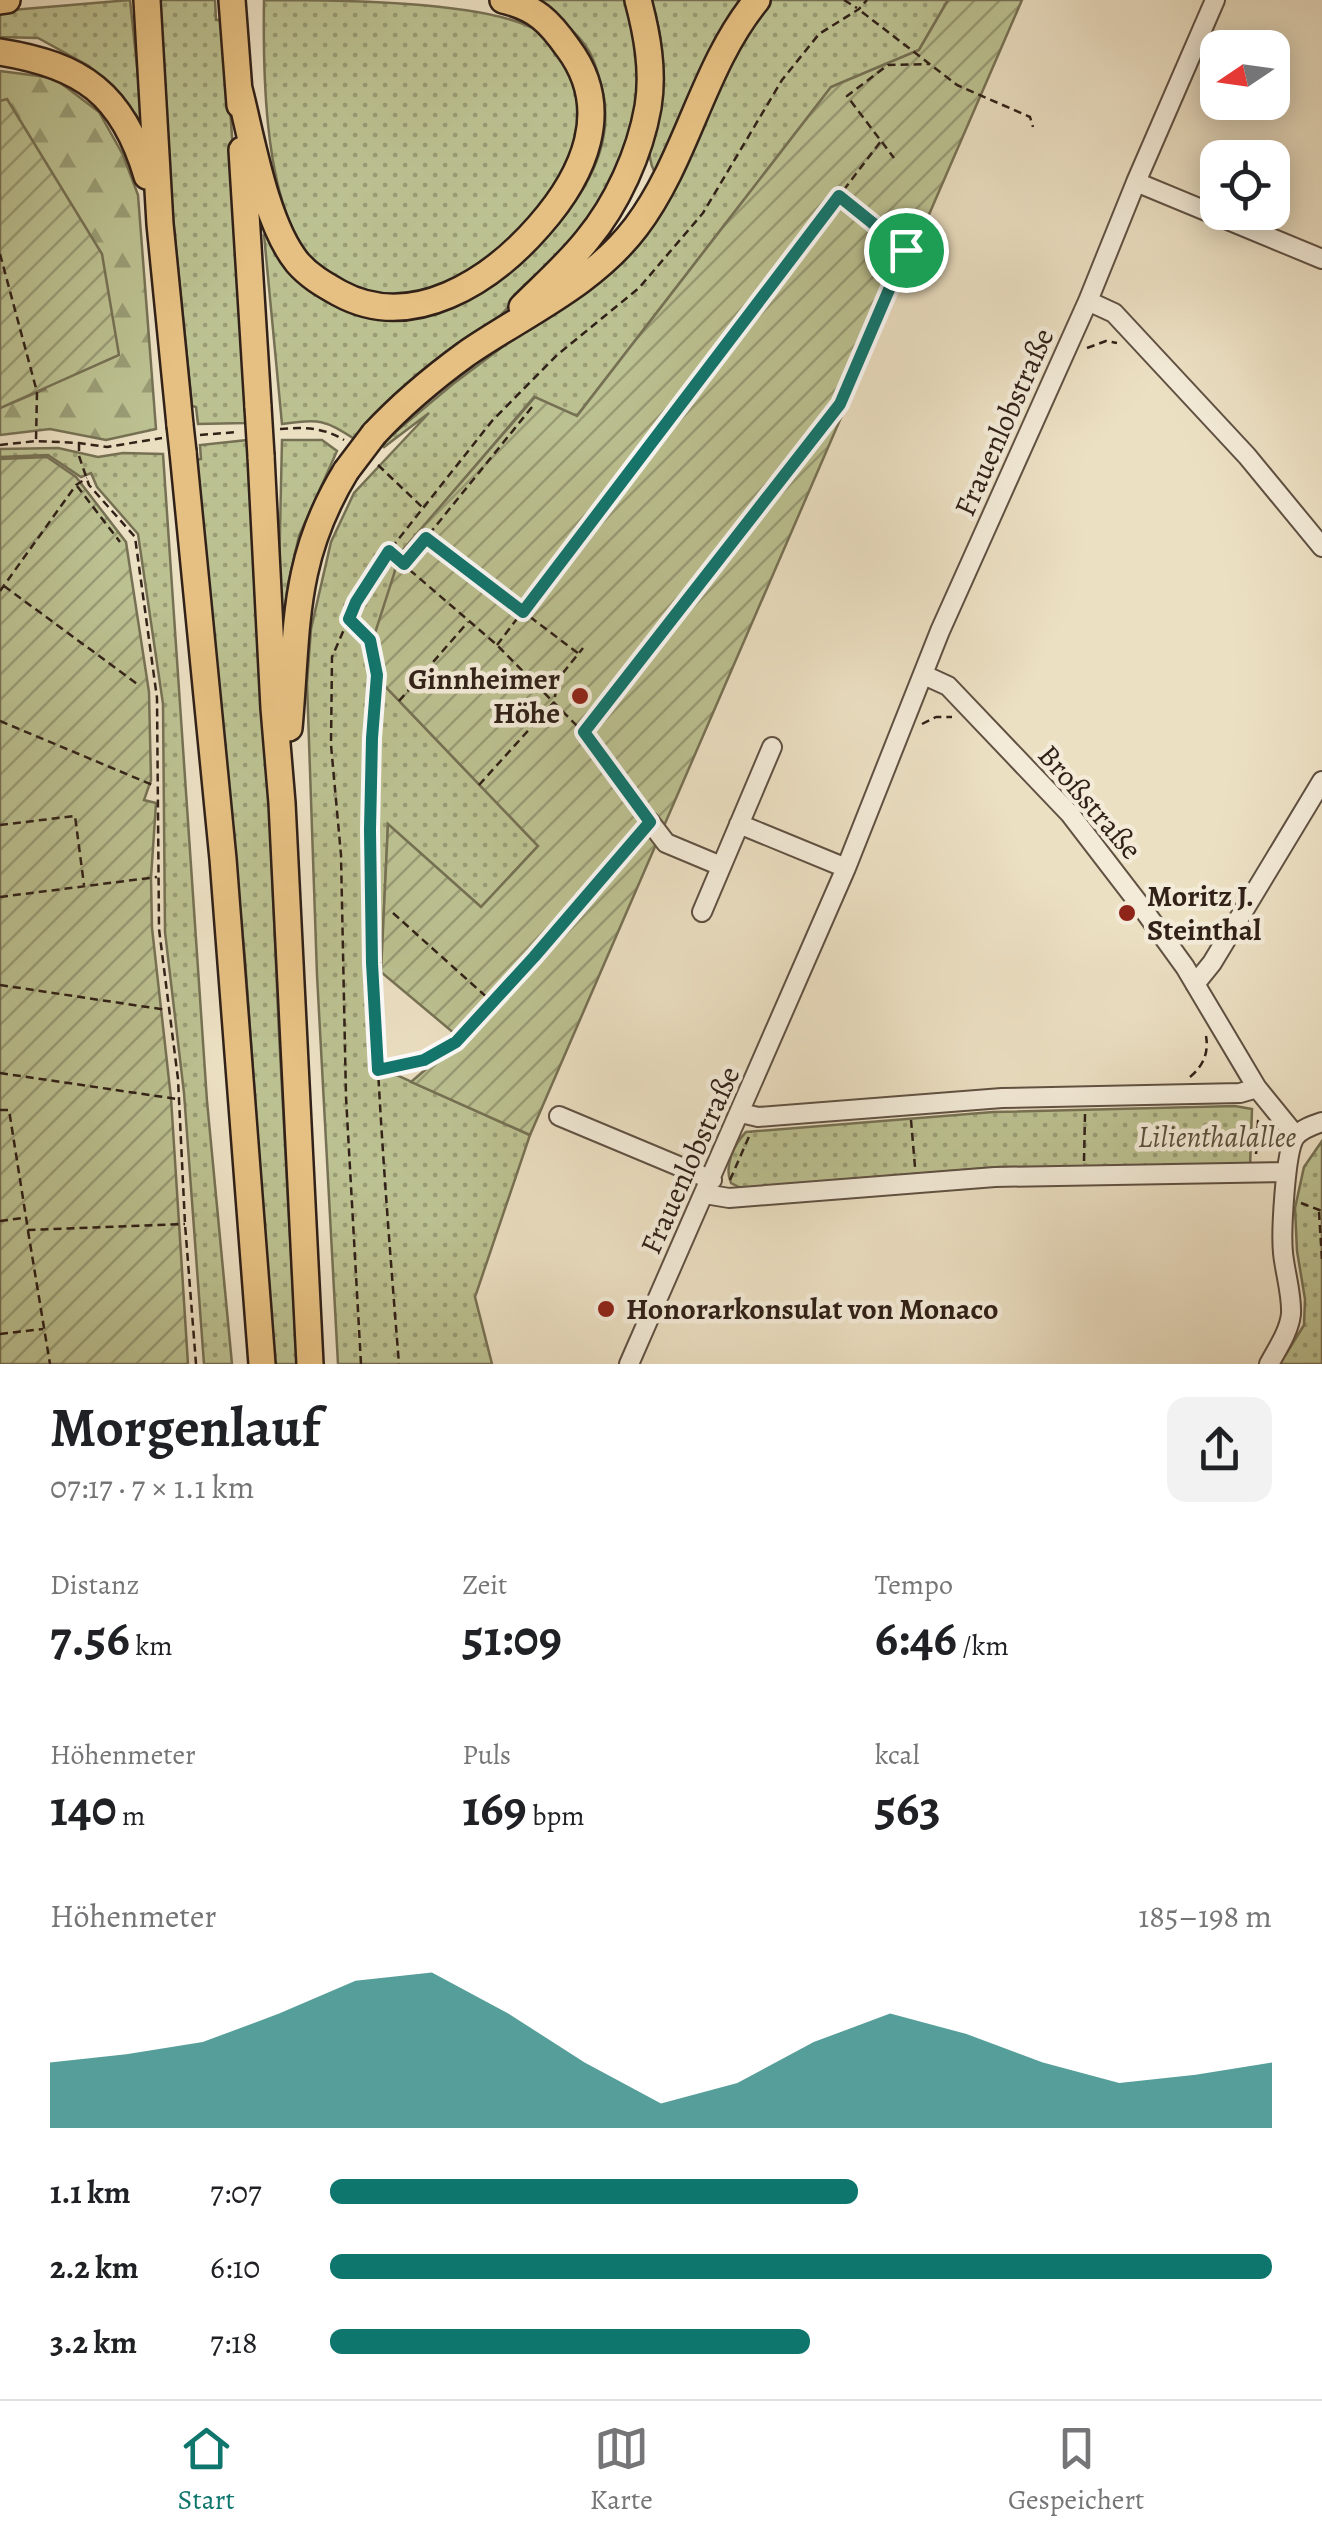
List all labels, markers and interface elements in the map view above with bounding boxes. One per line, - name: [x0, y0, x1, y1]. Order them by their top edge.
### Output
- north arrow: [1200, 30, 1290, 120]
- map controls: [1200, 30, 1290, 230]
- button: locate: [1200, 140, 1290, 230]
- pin: [864, 208, 949, 293]
- icon: arrive: [879, 223, 934, 278]
- street label: Frauenlobstraße: [945, 322, 1063, 522]
- place label: Ginnheimer Höhe: [408, 659, 560, 733]
- marker: Ginnheimer Höhe: [569, 685, 591, 707]
- street label: Broßstraße: [1029, 736, 1151, 868]
- place label: Moritz J. Steinthal: [1147, 876, 1261, 950]
- marker: Moritz J. Steinthal: [1116, 902, 1138, 924]
- street label: Frauenlobstraße: [631, 1060, 749, 1260]
- park label: Lilienthalallee: [1138, 1117, 1296, 1157]
- place label: Honorarkonsulat von Monaco: [626, 1289, 998, 1329]
- marker: Honorarkonsulat von Monaco: [595, 1298, 617, 1320]
- text: Morgenlauf: [50, 1390, 320, 1465]
- button: share: [1167, 1397, 1272, 1502]
- text: 07:17 · 7 × 1.1 km: [50, 1465, 254, 1509]
- text: Distanz: [50, 1566, 139, 1604]
- text: Zeit: [462, 1566, 507, 1604]
- text: Tempo: [875, 1566, 953, 1604]
- text: 7.56: [50, 1604, 130, 1672]
- text: 51:09: [462, 1604, 562, 1672]
- text: 6:46: [875, 1604, 957, 1672]
- text: km: [130, 1627, 173, 1665]
- text: /km: [957, 1627, 1009, 1665]
- text: Höhenmeter: [50, 1736, 196, 1774]
- text: Puls: [462, 1736, 511, 1774]
- text: kcal: [875, 1736, 920, 1774]
- text: 140: [50, 1774, 117, 1842]
- text: 169: [462, 1774, 527, 1842]
- text: 563: [875, 1774, 941, 1842]
- text: m: [117, 1797, 145, 1835]
- text: bpm: [527, 1797, 585, 1835]
- text: Höhenmeter: [50, 1894, 217, 1938]
- text: 185–198 m: [1138, 1894, 1272, 1938]
- text: 1.1 km: [50, 2170, 131, 2214]
- text: 7:07: [210, 2170, 262, 2214]
- text: 2.2 km: [50, 2245, 139, 2289]
- text: 6:10: [210, 2245, 260, 2289]
- text: 3.2 km: [50, 2320, 137, 2364]
- text: 7:18: [210, 2320, 258, 2364]
- tab: Start: [178, 2421, 235, 2519]
- tab: Karte: [590, 2421, 653, 2519]
- tab: Gespeichert: [1008, 2421, 1144, 2519]

